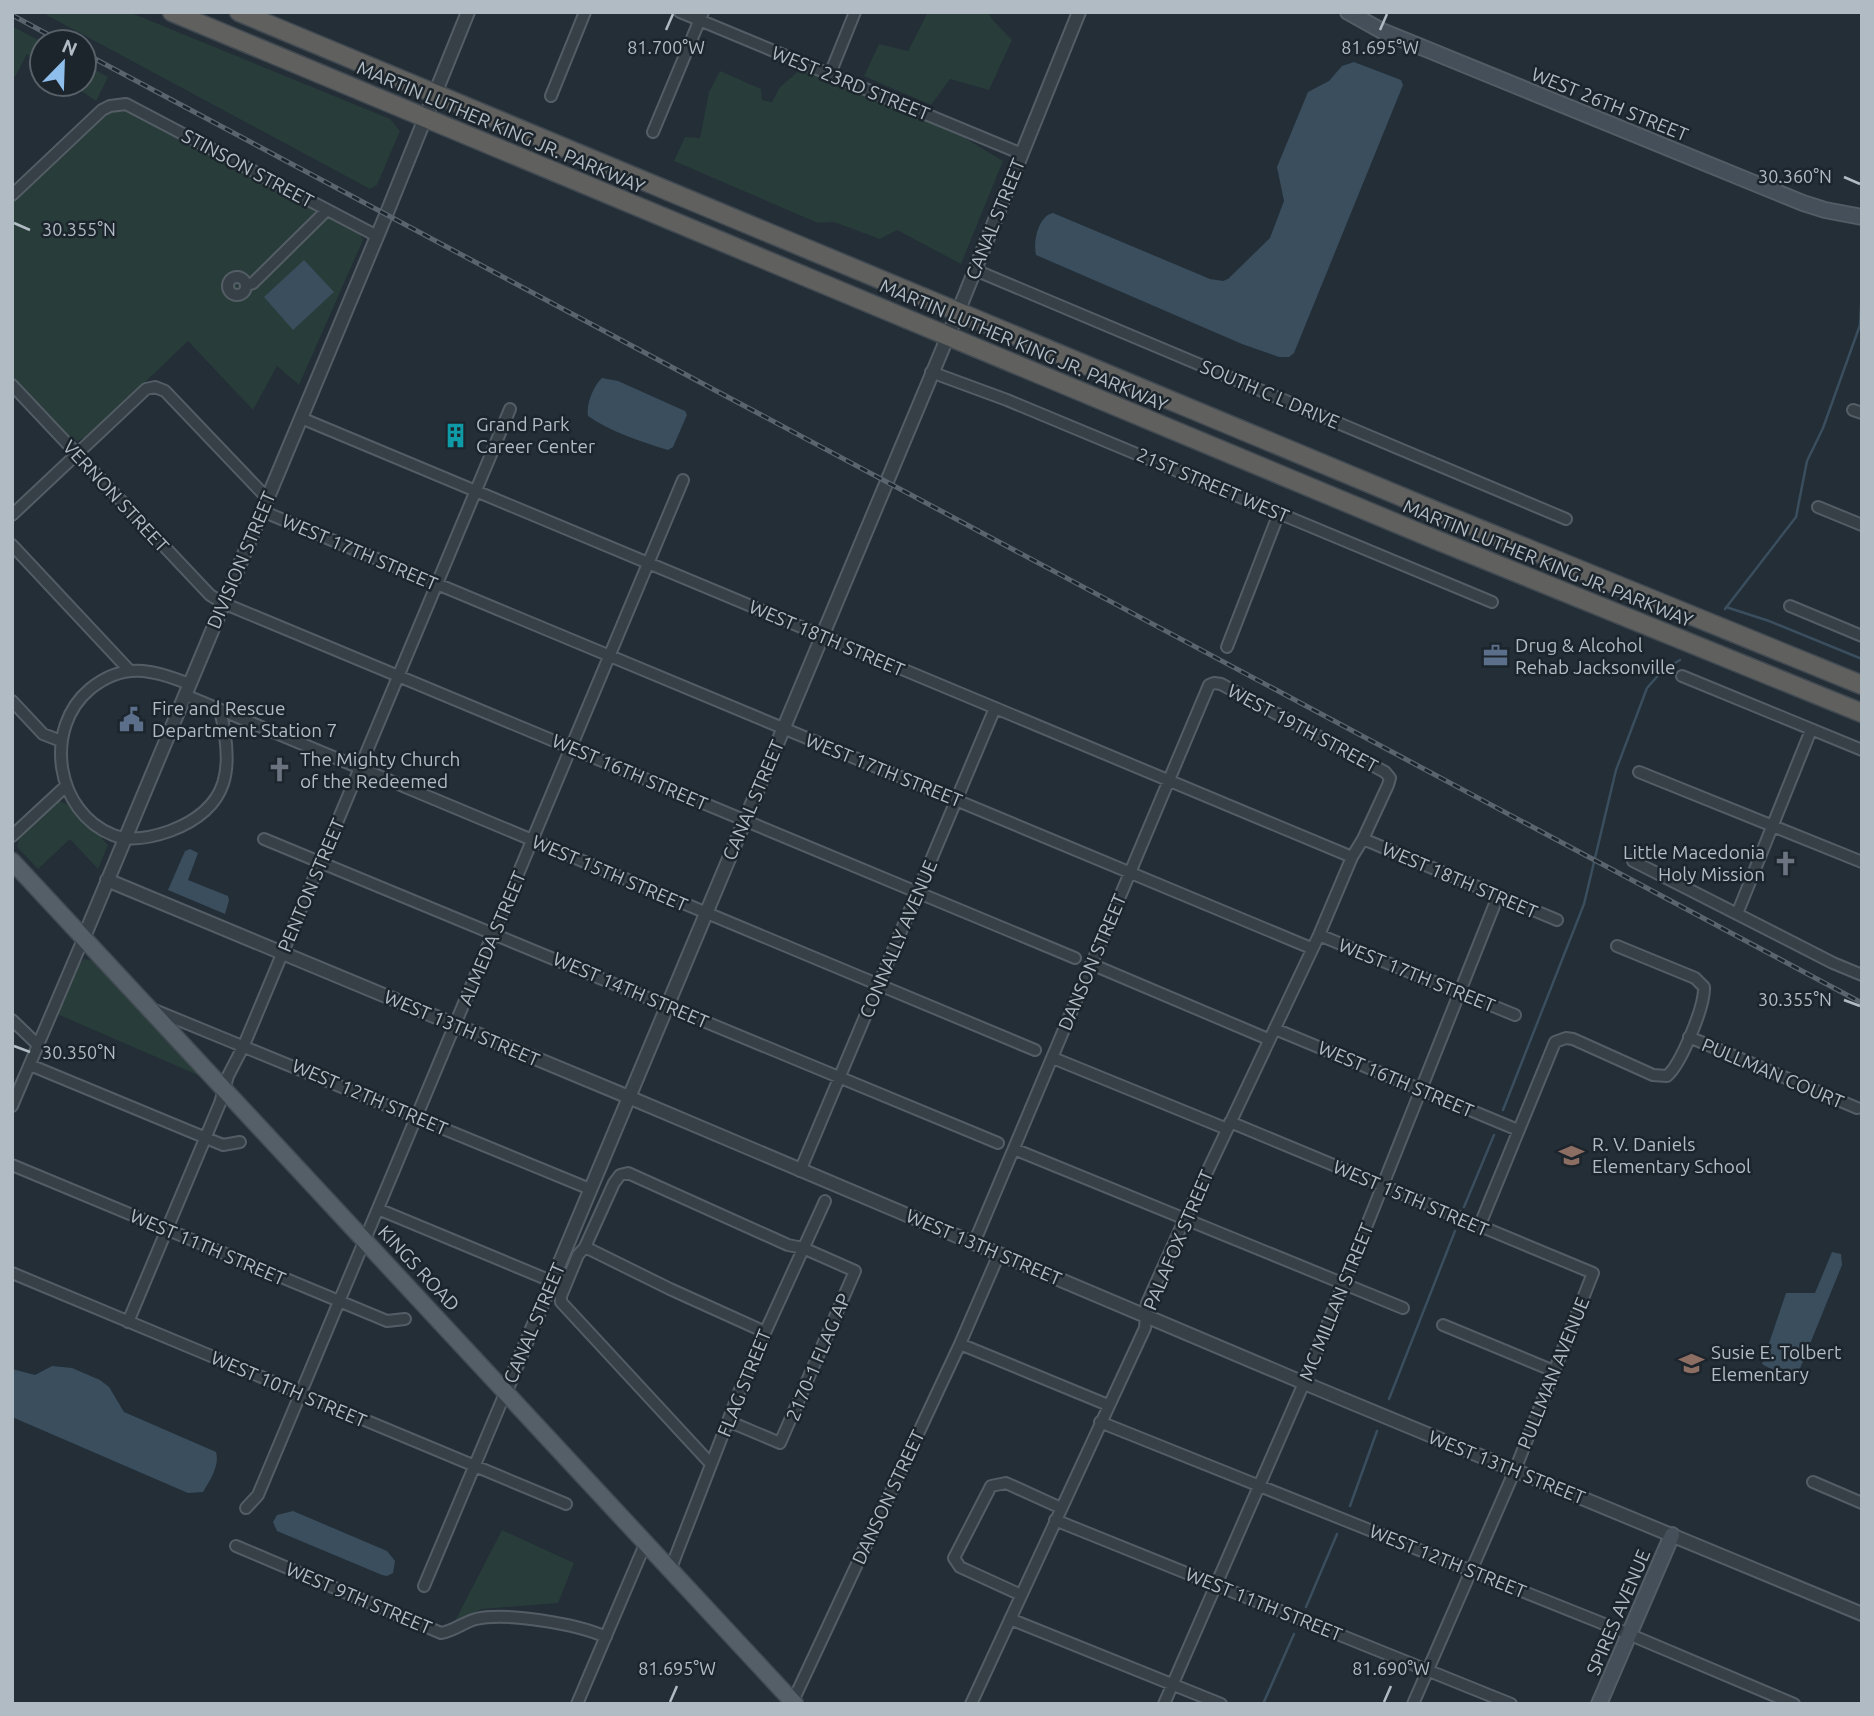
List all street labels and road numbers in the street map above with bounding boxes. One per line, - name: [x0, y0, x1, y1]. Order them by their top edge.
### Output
- street label: WEST 23RD STREET: [769, 41, 934, 125]
- street label: MARTIN LUTHER KING JR. PARKWAY: [354, 56, 648, 198]
- street label: WEST 26TH STREET: [1529, 63, 1692, 146]
- street label: STINSON STREET: [178, 124, 318, 212]
- street label: CANAL STREET: [961, 155, 1029, 283]
- street label: MARTIN LUTHER KING JR. PARKWAY: [877, 274, 1171, 416]
- street label: SOUTH C L DRIVE: [1197, 355, 1343, 433]
- street label: VERNON STREET: [58, 435, 174, 557]
- street label: 21ST STREET WEST: [1133, 443, 1293, 527]
- street label: DIVISION STREET: [202, 488, 280, 632]
- street label: MARTIN LUTHER KING JR. PARKWAY: [1400, 495, 1696, 631]
- street label: WEST 17TH STREET: [279, 509, 441, 595]
- street label: WEST 18TH STREET: [746, 595, 908, 681]
- street label: WEST 19TH STREET: [1224, 679, 1382, 777]
- street label: WEST 16TH STREET: [549, 729, 711, 815]
- street label: WEST 17TH STREET: [803, 729, 966, 812]
- street label: CANAL STREET: [718, 736, 788, 863]
- street label: PENTON STREET: [273, 815, 349, 955]
- street label: WEST 15TH STREET: [529, 830, 691, 916]
- street label: WEST 18TH STREET: [1379, 837, 1541, 923]
- street label: CONNALLY AVENUE: [855, 857, 941, 1021]
- street label: ALMEDA STREET: [454, 867, 530, 1008]
- street label: DANSON STREET: [1053, 890, 1131, 1033]
- street label: WEST 17TH STREET: [1336, 934, 1499, 1017]
- street label: WEST 14TH STREET: [550, 947, 712, 1033]
- street label: WEST 13TH STREET: [381, 985, 543, 1071]
- street label: PULLMAN COURT: [1699, 1033, 1848, 1113]
- street label: WEST 16TH STREET: [1315, 1036, 1477, 1122]
- street label: WEST 12TH STREET: [289, 1054, 451, 1140]
- street label: WEST 15TH STREET: [1330, 1155, 1492, 1241]
- street label: PALAFOX STREET: [1139, 1166, 1218, 1313]
- street label: WEST 11TH STREET: [127, 1204, 289, 1290]
- street label: WEST 13TH STREET: [903, 1204, 1065, 1290]
- street label: MC MILLAN STREET: [1294, 1219, 1378, 1384]
- street label: KINGS ROAD: [374, 1221, 464, 1315]
- street label: CANAL STREET: [499, 1259, 569, 1386]
- street label: 2170-1 FLAG AP: [781, 1290, 855, 1424]
- street label: PULLMAN AVENUE: [1513, 1294, 1593, 1452]
- street label: FLAG STREET: [713, 1326, 776, 1440]
- street label: WEST 10TH STREET: [208, 1346, 370, 1432]
- street label: DANSON STREET: [847, 1426, 929, 1568]
- street label: WEST 13TH STREET: [1426, 1426, 1589, 1509]
- street label: WEST 12TH STREET: [1367, 1520, 1530, 1603]
- street label: SPIRES AVENUE: [1582, 1546, 1654, 1678]
- street label: WEST 9TH STREET: [283, 1557, 436, 1639]
- street label: WEST 11TH STREET: [1183, 1563, 1346, 1646]

